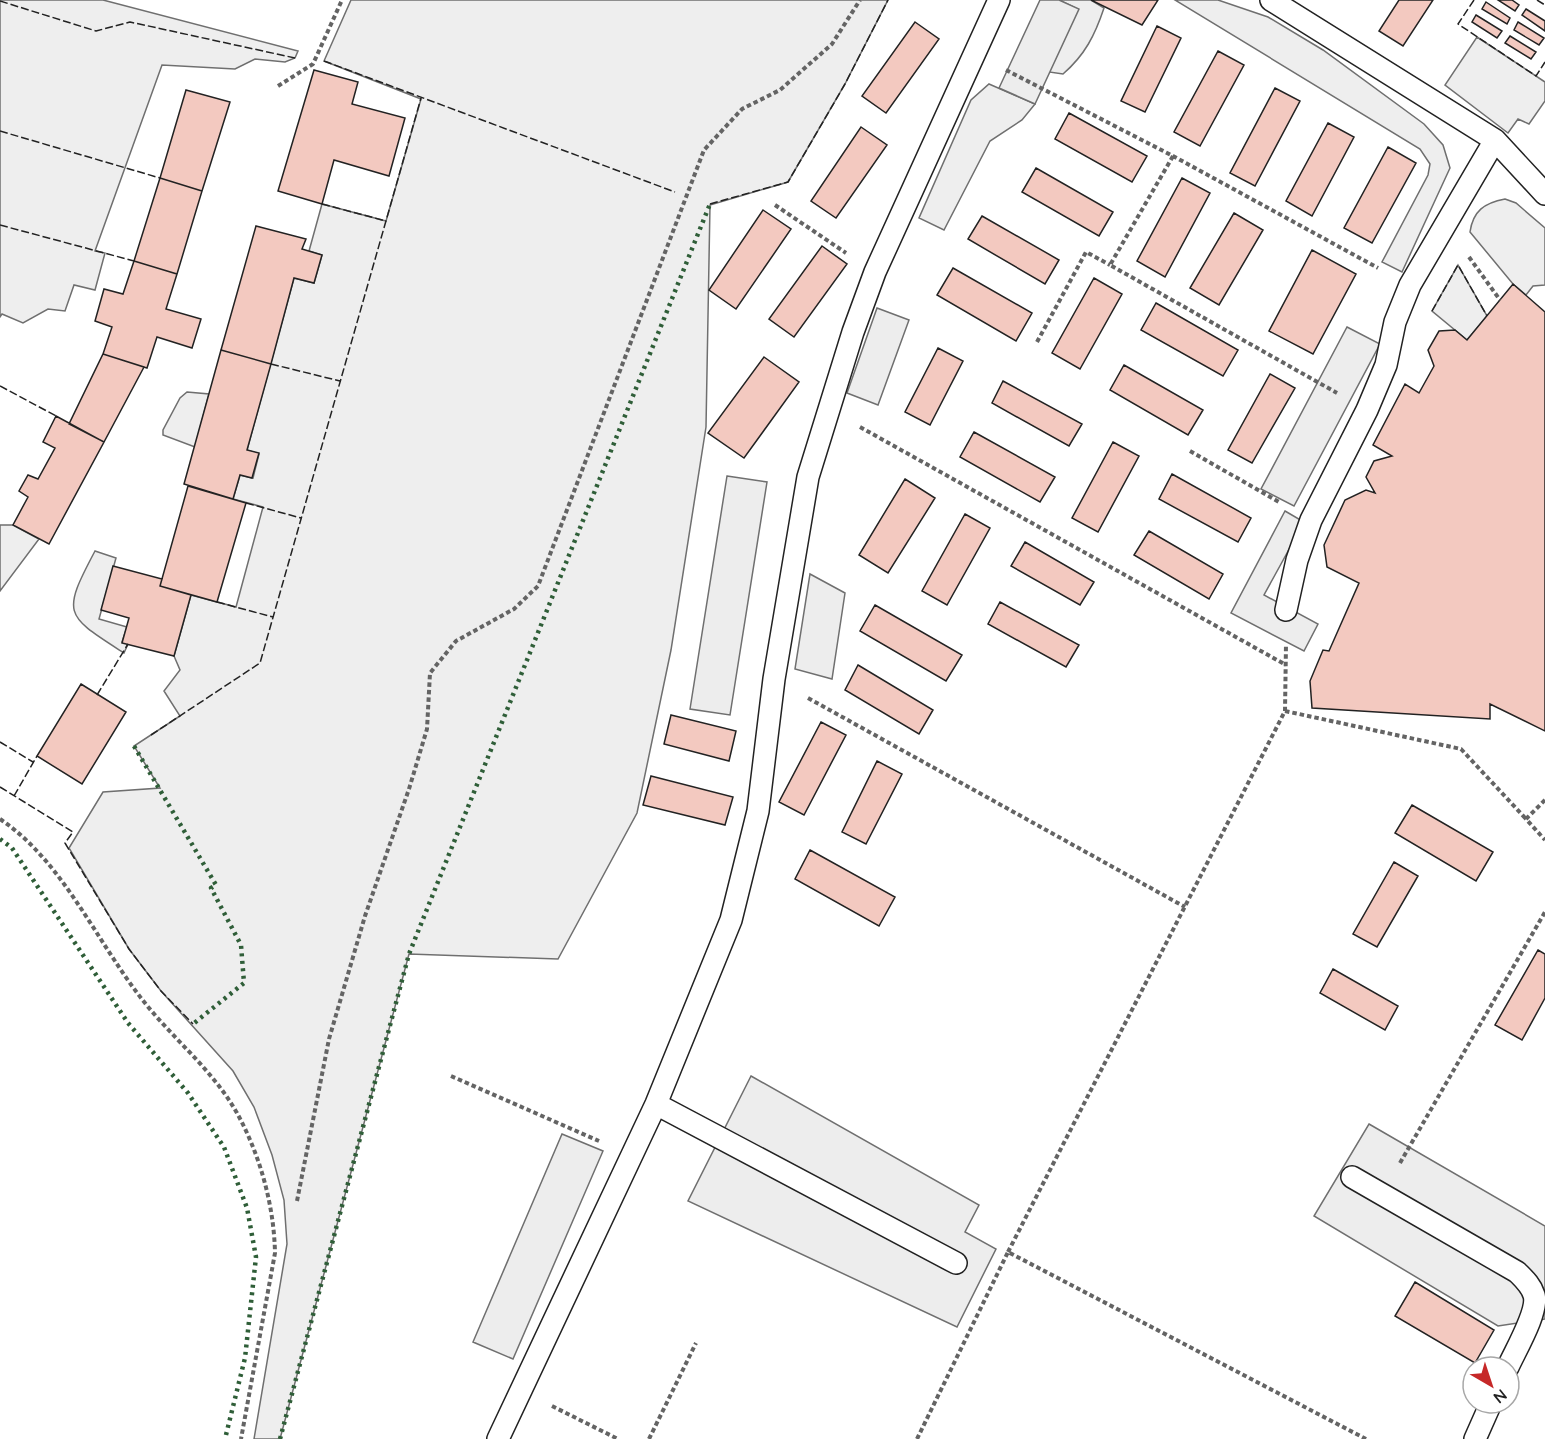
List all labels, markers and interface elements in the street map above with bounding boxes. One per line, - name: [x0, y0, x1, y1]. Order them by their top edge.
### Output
- north arrow: [1461, 1355, 1521, 1415]
- text: N: [1490, 1385, 1511, 1408]

